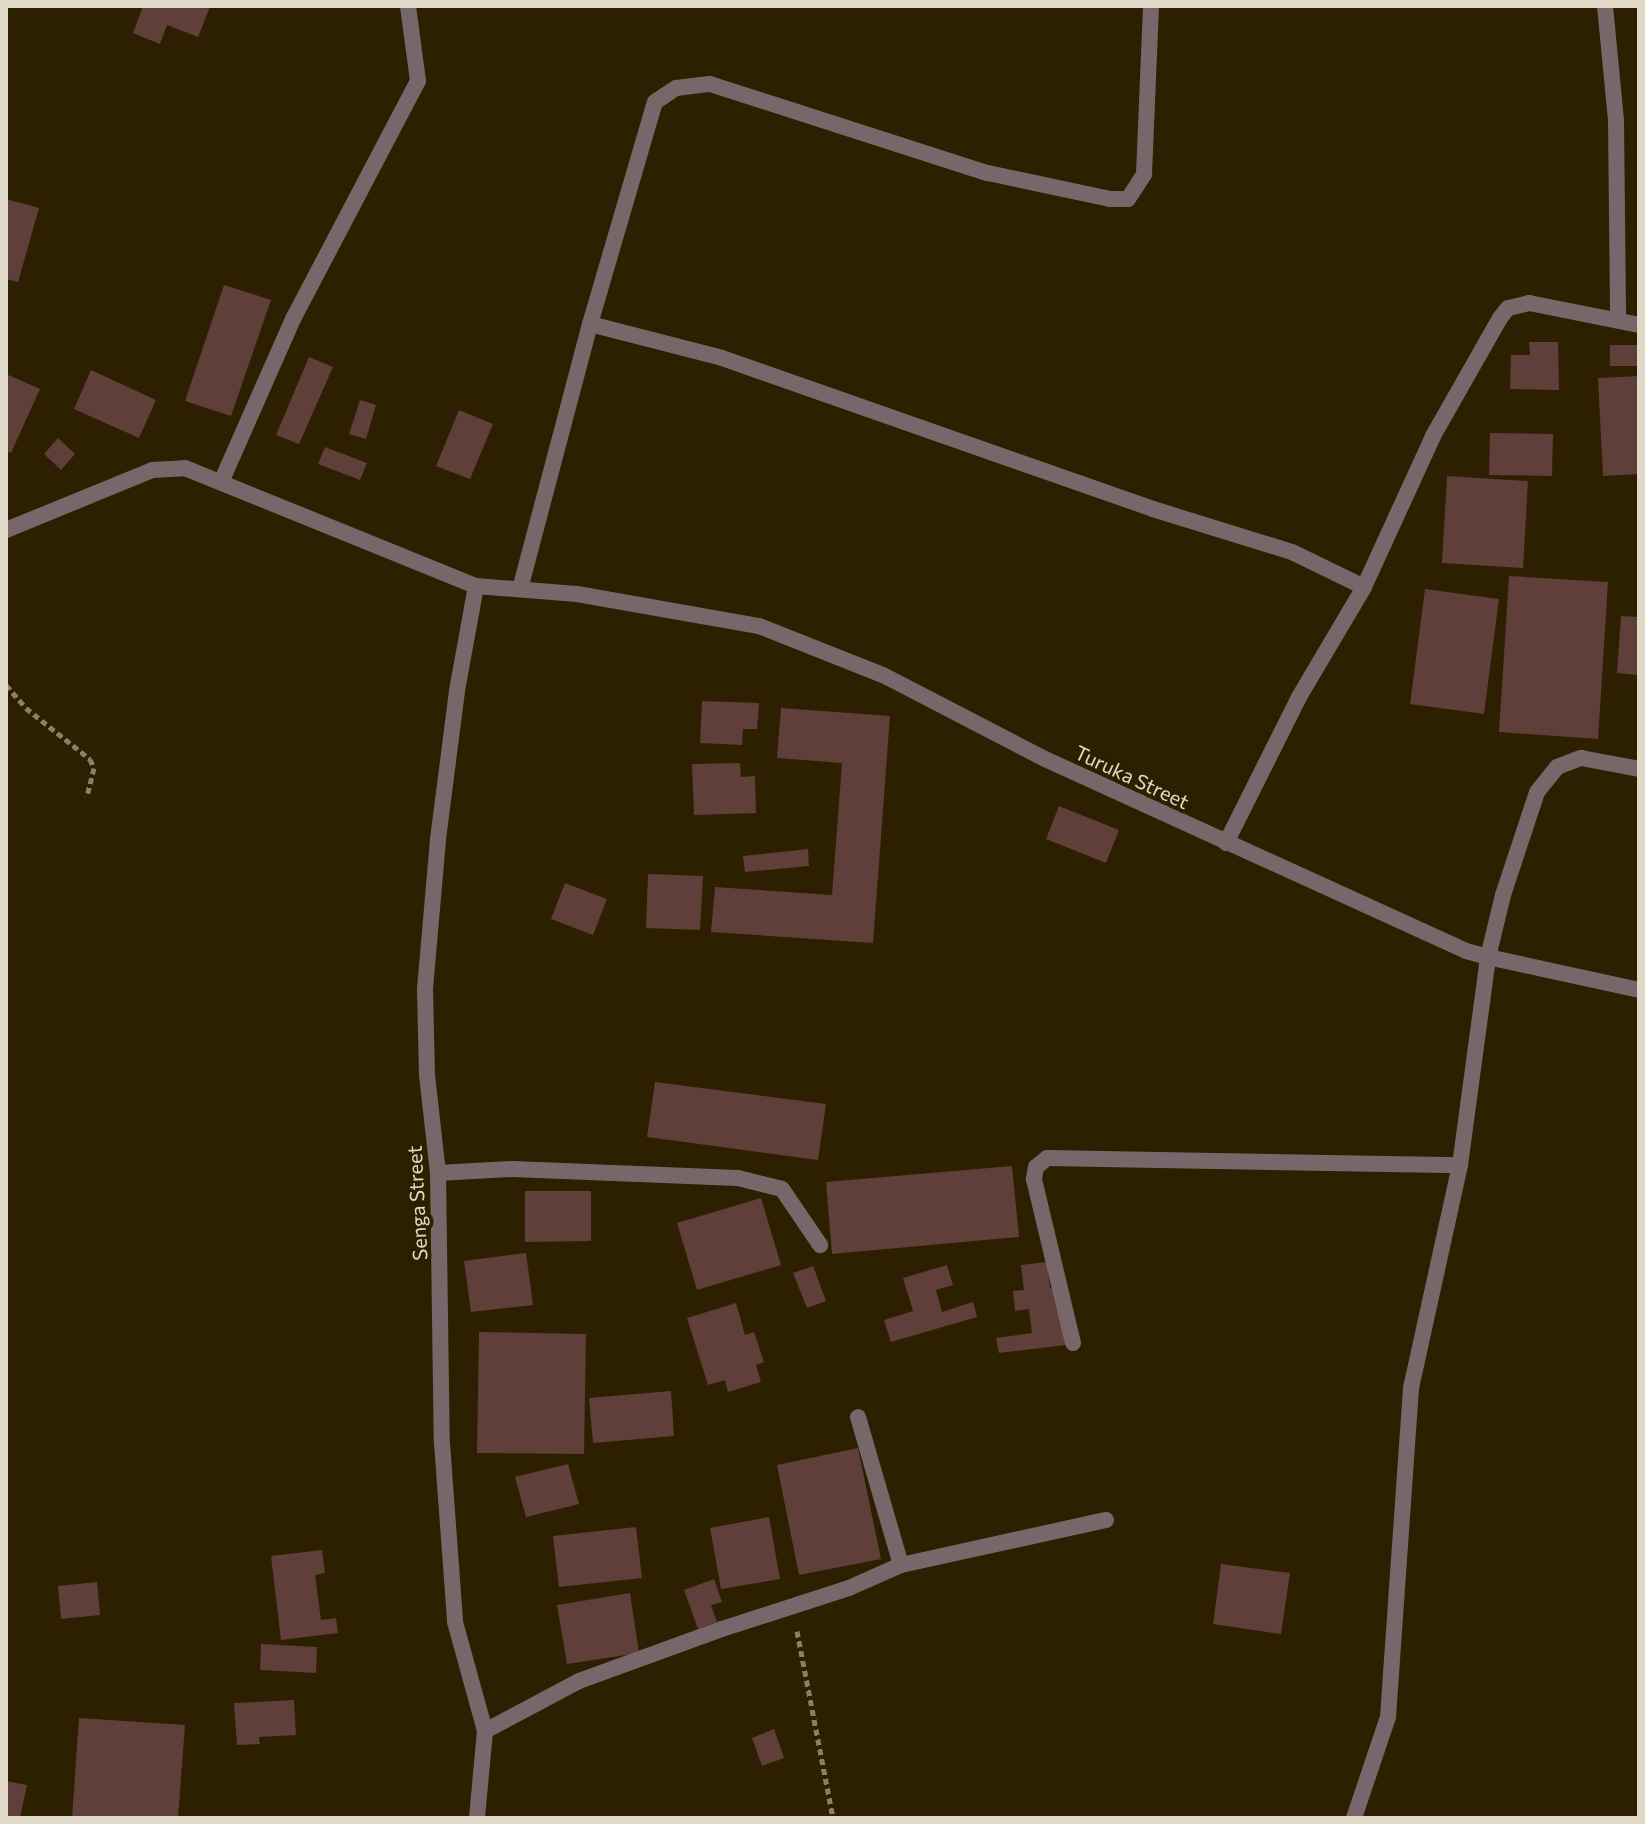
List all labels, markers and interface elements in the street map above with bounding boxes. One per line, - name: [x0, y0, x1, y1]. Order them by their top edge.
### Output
- street label: Turuka Street: [1071, 740, 1193, 814]
- street label: Senga Street: [402, 1145, 432, 1261]

